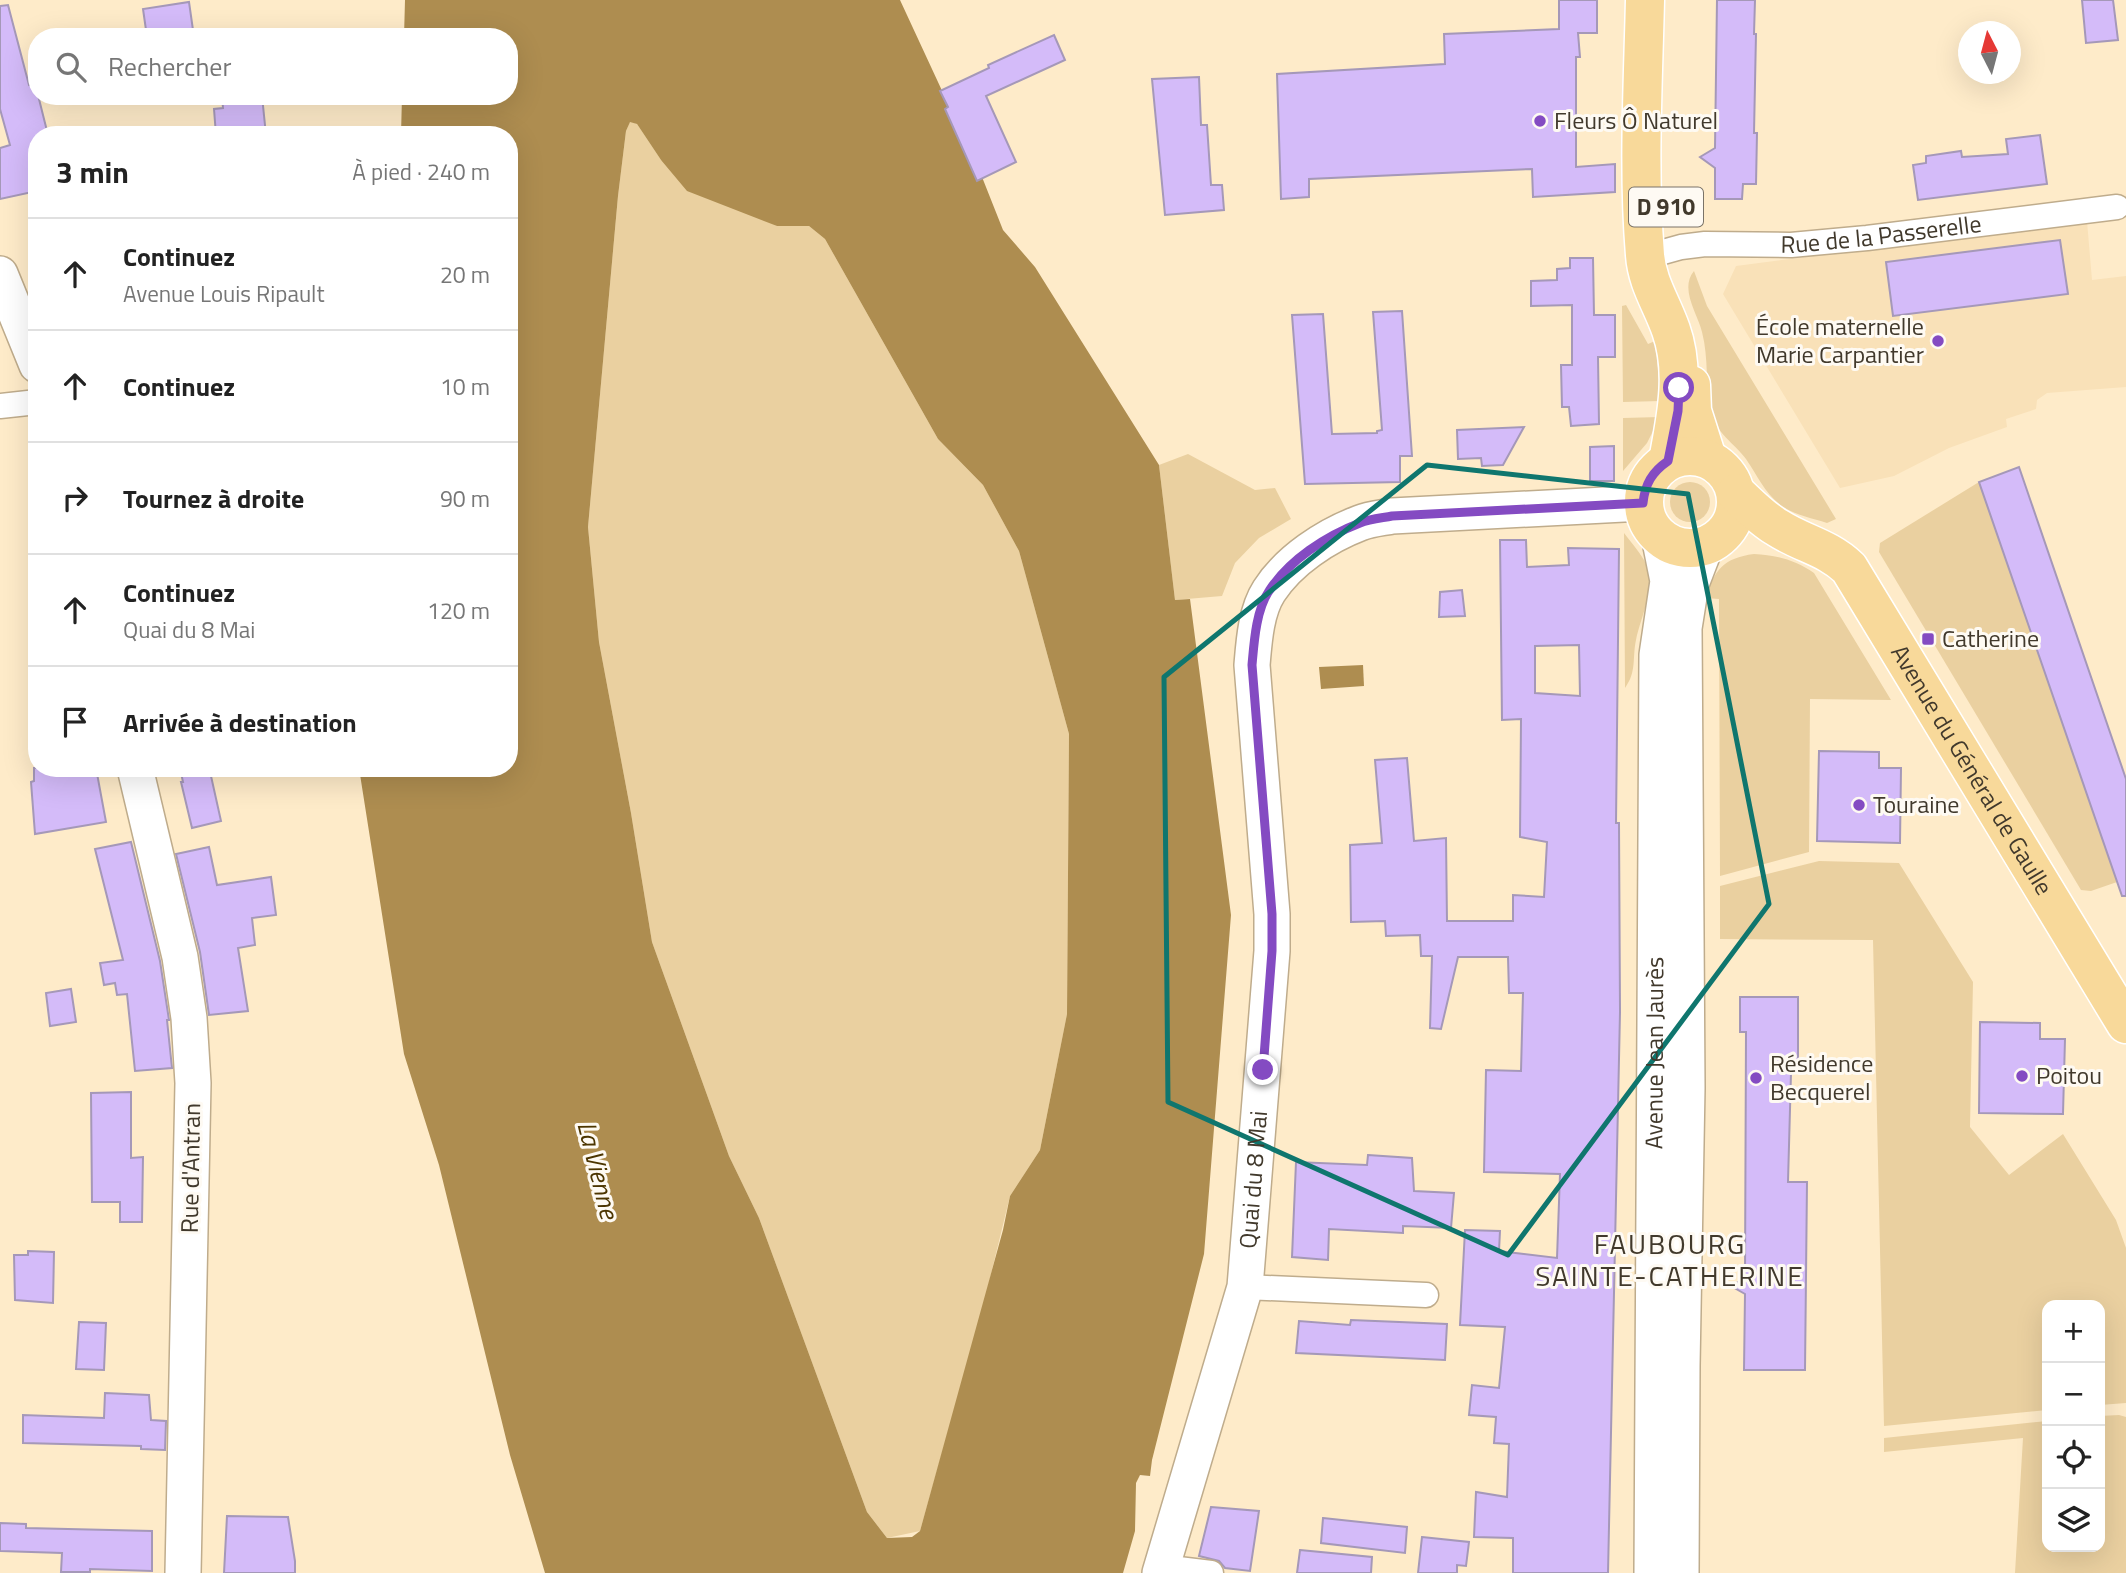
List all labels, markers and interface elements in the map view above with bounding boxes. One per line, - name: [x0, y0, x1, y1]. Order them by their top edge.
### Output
- north arrow: [1958, 21, 2021, 84]
- search box: [28, 28, 518, 105]
- text: Rechercher: [108, 47, 232, 86]
- icon: search: [52, 48, 90, 86]
- place label: Fleurs Ô Naturel: [1554, 102, 1718, 138]
- marker: Fleurs Ô Naturel: [1532, 113, 1548, 129]
- text: 3 min: [56, 149, 129, 195]
- text: À pied · 240 m: [352, 154, 490, 189]
- road number: D 910: [1629, 188, 1703, 227]
- street label: Rue de la Passerelle: [1780, 205, 1983, 262]
- text: Continuez: [123, 237, 235, 276]
- icon: ahead: [56, 255, 94, 293]
- text: 20 m: [440, 257, 490, 292]
- text: Avenue Louis Ripault: [123, 276, 325, 311]
- place label: École maternelle Marie Carpantier: [1756, 308, 1924, 372]
- marker: École maternelle Marie Carpantier: [1930, 333, 1946, 349]
- icon: ahead: [56, 367, 94, 405]
- text: Continuez: [123, 367, 235, 406]
- text: 10 m: [440, 369, 490, 404]
- route start: [1663, 372, 1694, 403]
- icon: right: [56, 479, 94, 517]
- text: Tournez à droite: [123, 479, 304, 518]
- text: 90 m: [440, 481, 490, 516]
- text: Continuez: [123, 573, 235, 612]
- icon: ahead: [56, 591, 94, 629]
- text: 120 m: [427, 593, 490, 628]
- text: Quai du 8 Mai: [123, 612, 255, 647]
- place label: Catherine: [1942, 620, 2039, 656]
- marker: Catherine: [1920, 631, 1936, 647]
- street label: Avenue du Général de Gaulle: [1883, 637, 2062, 902]
- icon: arrive: [56, 703, 94, 741]
- text: Arrivée à destination: [123, 703, 357, 742]
- place label: Touraine: [1873, 786, 1959, 822]
- marker: Touraine: [1851, 797, 1867, 813]
- street label: Avenue Jean Jaurès: [1635, 957, 1672, 1149]
- place label: Résidence Becquerel: [1770, 1045, 1873, 1109]
- route end: [1247, 1054, 1278, 1085]
- place label: Poitou: [2036, 1057, 2102, 1093]
- marker: Poitou: [2014, 1068, 2030, 1084]
- marker: Résidence Becquerel: [1748, 1070, 1764, 1086]
- street label: Rue d'Antran: [171, 1103, 209, 1233]
- street label: Quai du 8 Mai: [1229, 1109, 1276, 1250]
- water label: La Vienne: [568, 1117, 630, 1225]
- district label: FAUBOURG SAINTE-CATHERINE: [1535, 1222, 1805, 1297]
- map controls: [2042, 1300, 2105, 1552]
- button: +: [2042, 1300, 2105, 1363]
- button: −: [2042, 1363, 2105, 1426]
- button: locate: [2042, 1426, 2105, 1489]
- button: layers: [2042, 1489, 2105, 1552]

